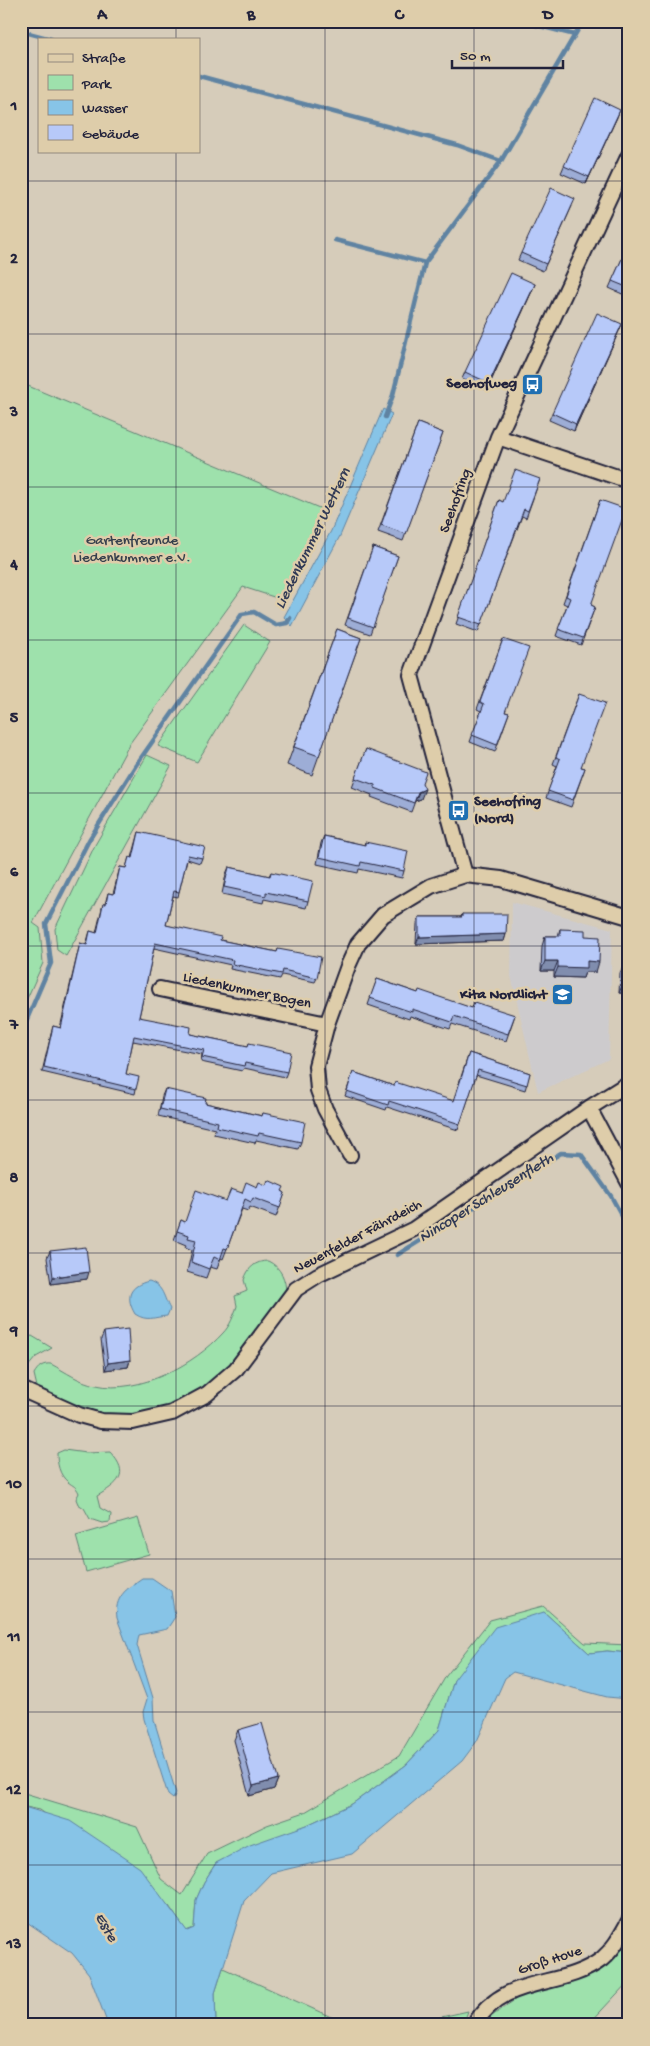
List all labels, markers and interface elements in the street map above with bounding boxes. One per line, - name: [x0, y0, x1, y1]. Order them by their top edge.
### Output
- text: A: [96, 7, 108, 26]
- text: B: [246, 7, 256, 26]
- text: C: [394, 7, 405, 26]
- text: D: [541, 7, 554, 26]
- legend: [38, 38, 200, 152]
- scale bar: [452, 38, 564, 70]
- text: 50 m: [460, 48, 491, 66]
- text: Straße: [82, 50, 126, 68]
- text: Park: [81, 76, 112, 94]
- text: 1: [10, 98, 17, 117]
- text: Wasser: [82, 100, 129, 118]
- text: Gebäude: [82, 126, 139, 144]
- text: 2: [10, 251, 18, 270]
- bus stop icon: Seehofweg: [521, 372, 545, 396]
- place label: Seehofweg: [446, 375, 517, 393]
- text: 3: [9, 404, 18, 423]
- water label: Liedenkummer Wettern: [272, 465, 357, 613]
- street label: Seehofring: [436, 466, 476, 536]
- park label: Gartenfreunde Liedenkummer e.V.: [73, 532, 191, 567]
- text: 4: [9, 557, 18, 576]
- text: 5: [10, 710, 19, 729]
- place label: Seehofring (Nord): [474, 793, 542, 828]
- bus stop icon: Seehofring (Nord): [446, 799, 470, 823]
- text: 6: [10, 864, 19, 883]
- street label: Liedenkummer Bogen: [181, 969, 313, 1013]
- school or university icon: Kita Nordlicht: [551, 983, 575, 1007]
- place label: Kita Nordlicht: [459, 986, 549, 1004]
- text: 7: [9, 1017, 19, 1036]
- water label: Nincoper Schleusenfleth: [416, 1150, 558, 1248]
- text: 8: [10, 1170, 19, 1189]
- street label: Neuenfelder Fährdeich: [291, 1196, 425, 1278]
- text: 9: [9, 1323, 18, 1342]
- text: 10: [5, 1476, 22, 1495]
- text: 11: [7, 1629, 20, 1648]
- text: 12: [6, 1782, 21, 1801]
- water label: Este: [89, 1910, 121, 1947]
- text: 13: [6, 1936, 21, 1955]
- street label: Groß Hove: [516, 1942, 584, 1980]

